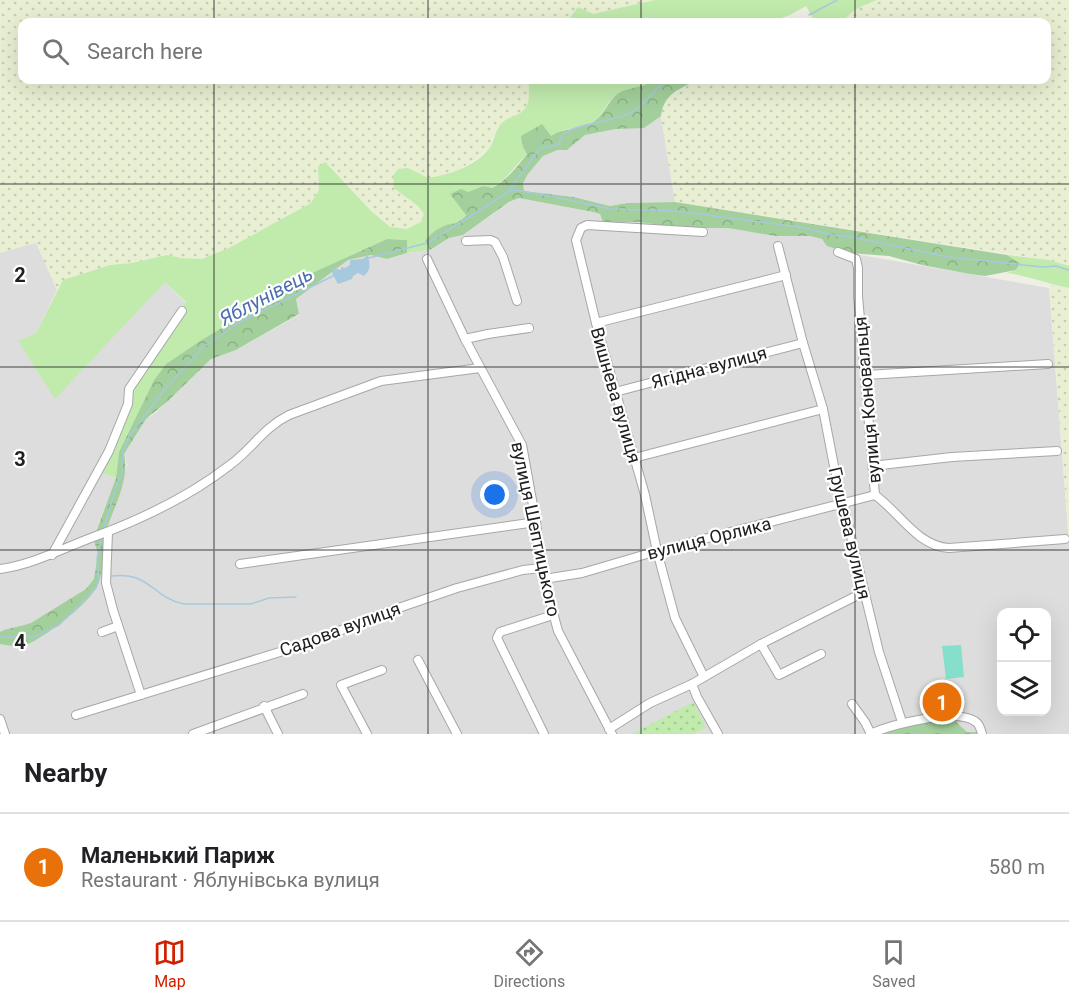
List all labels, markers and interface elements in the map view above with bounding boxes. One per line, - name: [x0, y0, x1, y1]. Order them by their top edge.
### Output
- search box: [18, 18, 1051, 84]
- icon: search: [39, 35, 72, 68]
- text: Search here: [87, 39, 203, 64]
- water label: Яблунівець: [214, 261, 317, 331]
- text: 2: [14, 263, 26, 287]
- street label: вулиця Коновальця: [849, 316, 885, 484]
- street label: Вишнева вулиця: [587, 325, 645, 465]
- street label: Ягідна вулиця: [649, 341, 769, 393]
- street label: вулиця Шептицького: [507, 440, 565, 618]
- text: 3: [14, 447, 26, 471]
- street label: Грушева вулиця: [825, 465, 875, 601]
- your location: [480, 480, 509, 509]
- street label: вулиця Орлика: [645, 512, 773, 564]
- street label: Садова вулиця: [277, 597, 403, 661]
- map controls: [997, 608, 1051, 716]
- button: locate: [997, 608, 1051, 662]
- text: 4: [14, 630, 26, 654]
- button: layers: [997, 662, 1051, 716]
- pin: 1: [922, 680, 962, 724]
- text: Nearby: [24, 758, 107, 788]
- text: Маленький Париж: [81, 843, 275, 868]
- text: 1: [38, 855, 49, 879]
- text: 580 m: [989, 855, 1045, 879]
- text: Restaurant · Яблунівська вулиця: [81, 868, 380, 892]
- tab: Map: [153, 936, 186, 991]
- tab: Directions: [493, 936, 565, 991]
- tab: Saved: [872, 936, 916, 991]

